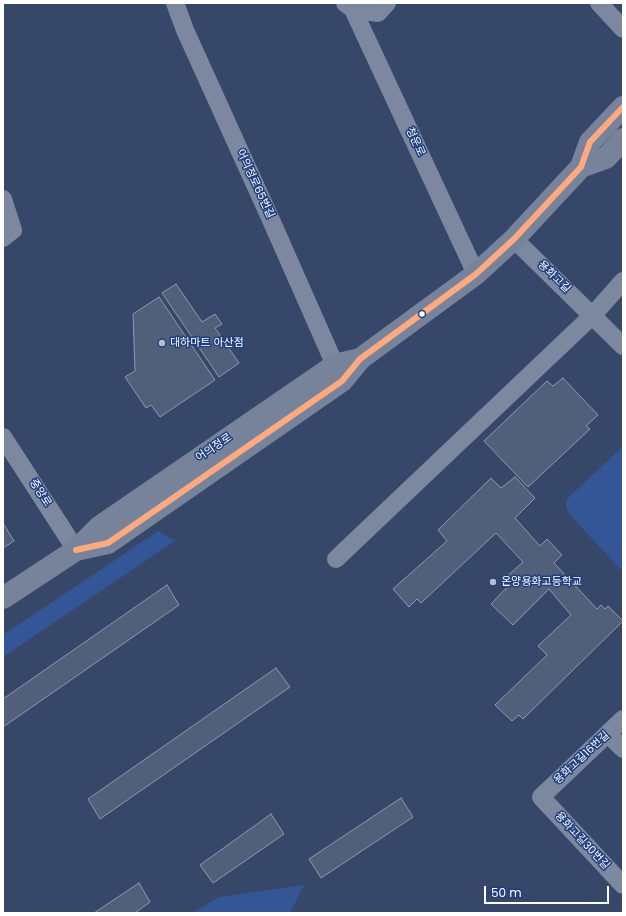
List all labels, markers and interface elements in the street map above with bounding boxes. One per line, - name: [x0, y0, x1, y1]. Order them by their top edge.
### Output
- street label: 청운로: [403, 125, 427, 159]
- street label: 어의정로65번길: [233, 147, 277, 221]
- street label: 용화고길: [535, 258, 573, 296]
- unlabelled marker: [417, 309, 427, 319]
- place label: 대하마트 아산점: [170, 336, 244, 350]
- marker: 대하마트 아산점: [157, 338, 167, 348]
- street label: 어의정로: [194, 431, 234, 465]
- street label: 중앙로: [26, 477, 54, 509]
- place label: 온양용화고등학교: [501, 575, 582, 589]
- marker: 온양용화고등학교: [488, 577, 498, 587]
- street label: 용화고길16번길: [551, 729, 613, 787]
- street label: 용화고길30번길: [552, 809, 612, 873]
- scale bar: [486, 878, 611, 904]
- text: 50 m: [491, 884, 522, 901]

